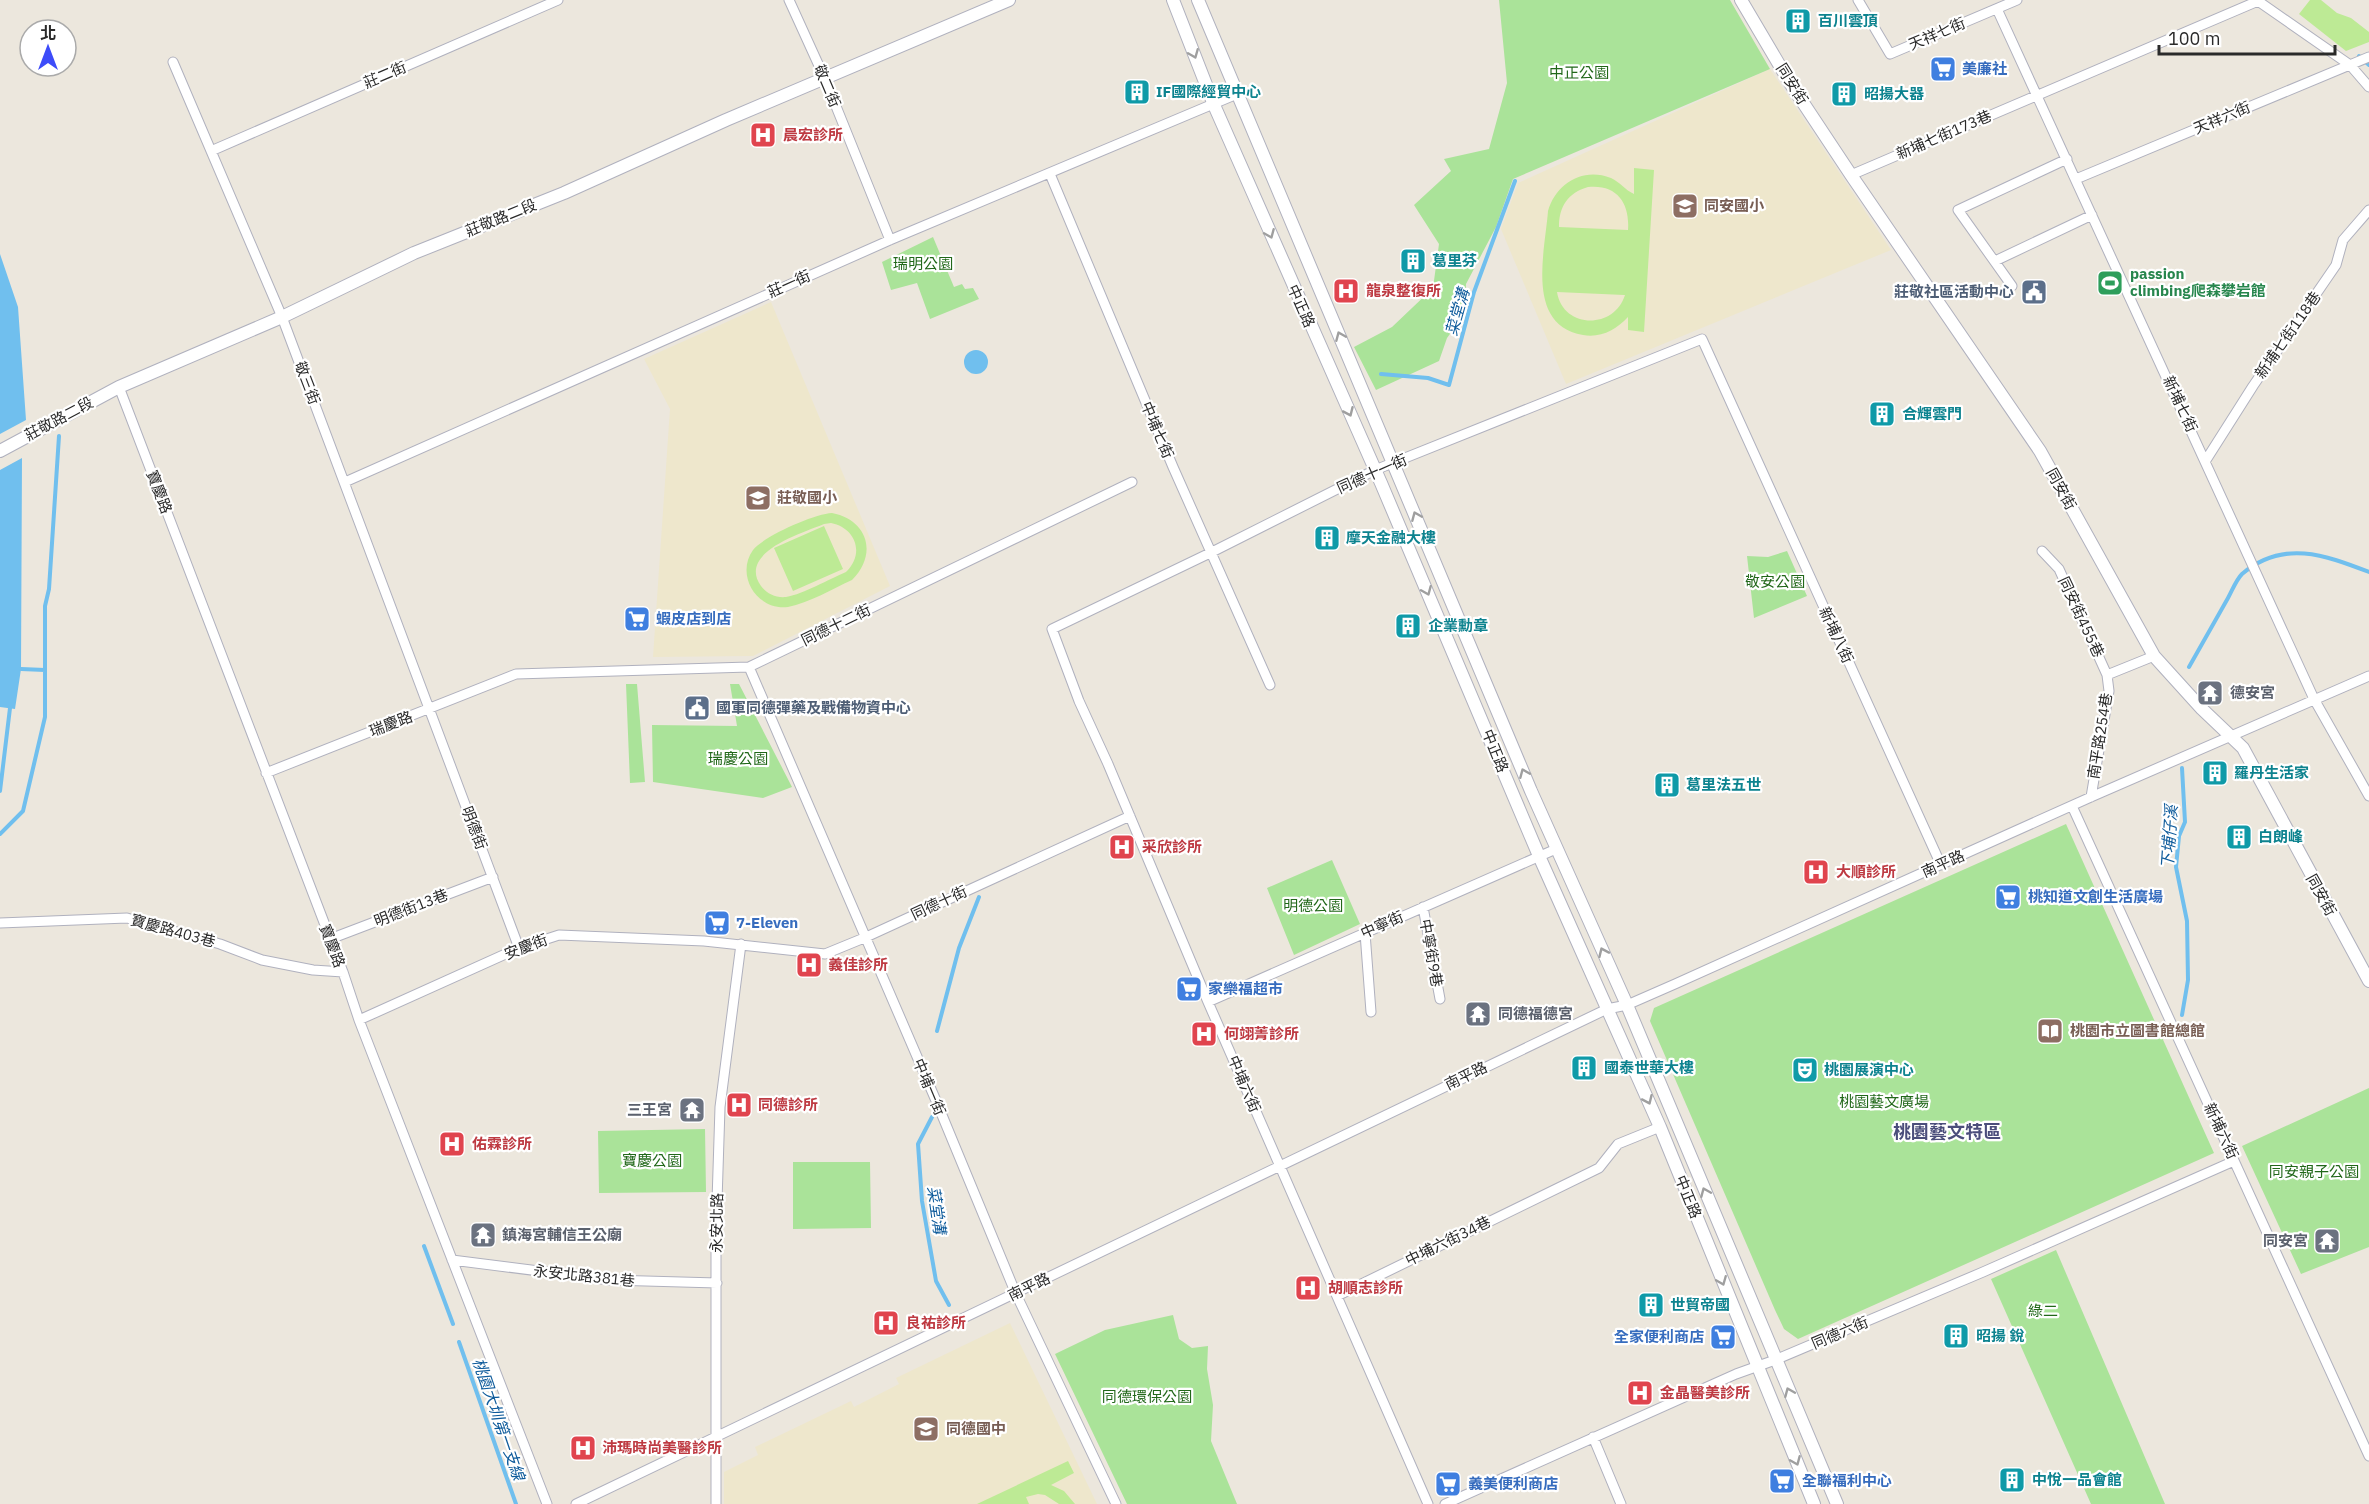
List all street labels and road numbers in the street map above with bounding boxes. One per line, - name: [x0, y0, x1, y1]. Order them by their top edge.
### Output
- street label: 天祥七街: [1905, 13, 1968, 54]
- street label: 莊二街: [360, 57, 409, 92]
- street label: 同安街: [1772, 60, 1812, 108]
- street label: 敬二街: [810, 61, 845, 110]
- street label: 天祥六街: [2190, 97, 2253, 138]
- street label: 新埔七街173巷: [1893, 106, 1994, 163]
- street label: 莊敬路二段: [462, 195, 539, 240]
- street label: 莊一街: [764, 266, 813, 301]
- street label: 中正路: [1284, 281, 1319, 330]
- street label: 新埔七街118巷: [2251, 287, 2325, 382]
- street label: 敬三街: [291, 358, 324, 407]
- street label: 新埔七街: [2159, 373, 2202, 435]
- street label: 莊敬路二段: [21, 393, 96, 445]
- street label: 中埔七街: [1137, 398, 1178, 461]
- street label: 同德十一街: [1334, 450, 1410, 497]
- street label: 同安街: [2042, 464, 2081, 513]
- street label: 寶慶路: [143, 467, 176, 516]
- street label: 同安街455巷: [2054, 573, 2108, 660]
- street label: 同德十二街: [798, 600, 874, 650]
- street label: 新埔八街: [1815, 604, 1858, 666]
- street label: 南平路254巷: [2083, 691, 2116, 780]
- street label: 瑞慶路: [366, 707, 415, 740]
- street label: 中正路: [1478, 726, 1513, 775]
- street label: 明德街: [458, 803, 491, 852]
- street label: 南平路: [1918, 846, 1967, 881]
- street label: 同安街: [2302, 870, 2341, 919]
- street label: 同德十街: [908, 881, 970, 924]
- street label: 明德街13巷: [371, 885, 451, 930]
- street label: 中寧街: [1357, 907, 1406, 942]
- street label: 寶慶路403巷: [129, 910, 218, 951]
- street label: 中寧街9巷: [1416, 917, 1447, 989]
- street label: 寶慶路: [316, 921, 349, 970]
- street label: 安慶街: [501, 930, 550, 963]
- street label: 中埔六街: [1224, 1052, 1265, 1115]
- street label: 中埔一街: [909, 1055, 950, 1118]
- street label: 南平路: [1441, 1057, 1490, 1094]
- street label: 新埔六街: [2200, 1100, 2243, 1162]
- street label: 中正路: [1671, 1172, 1706, 1221]
- street label: 永安北路: [706, 1193, 727, 1253]
- street label: 中埔六街34巷: [1402, 1212, 1494, 1269]
- street label: 永安北路381巷: [532, 1261, 636, 1290]
- street label: 南平路: [1004, 1268, 1053, 1305]
- street label: 同德六街: [1808, 1312, 1871, 1353]

